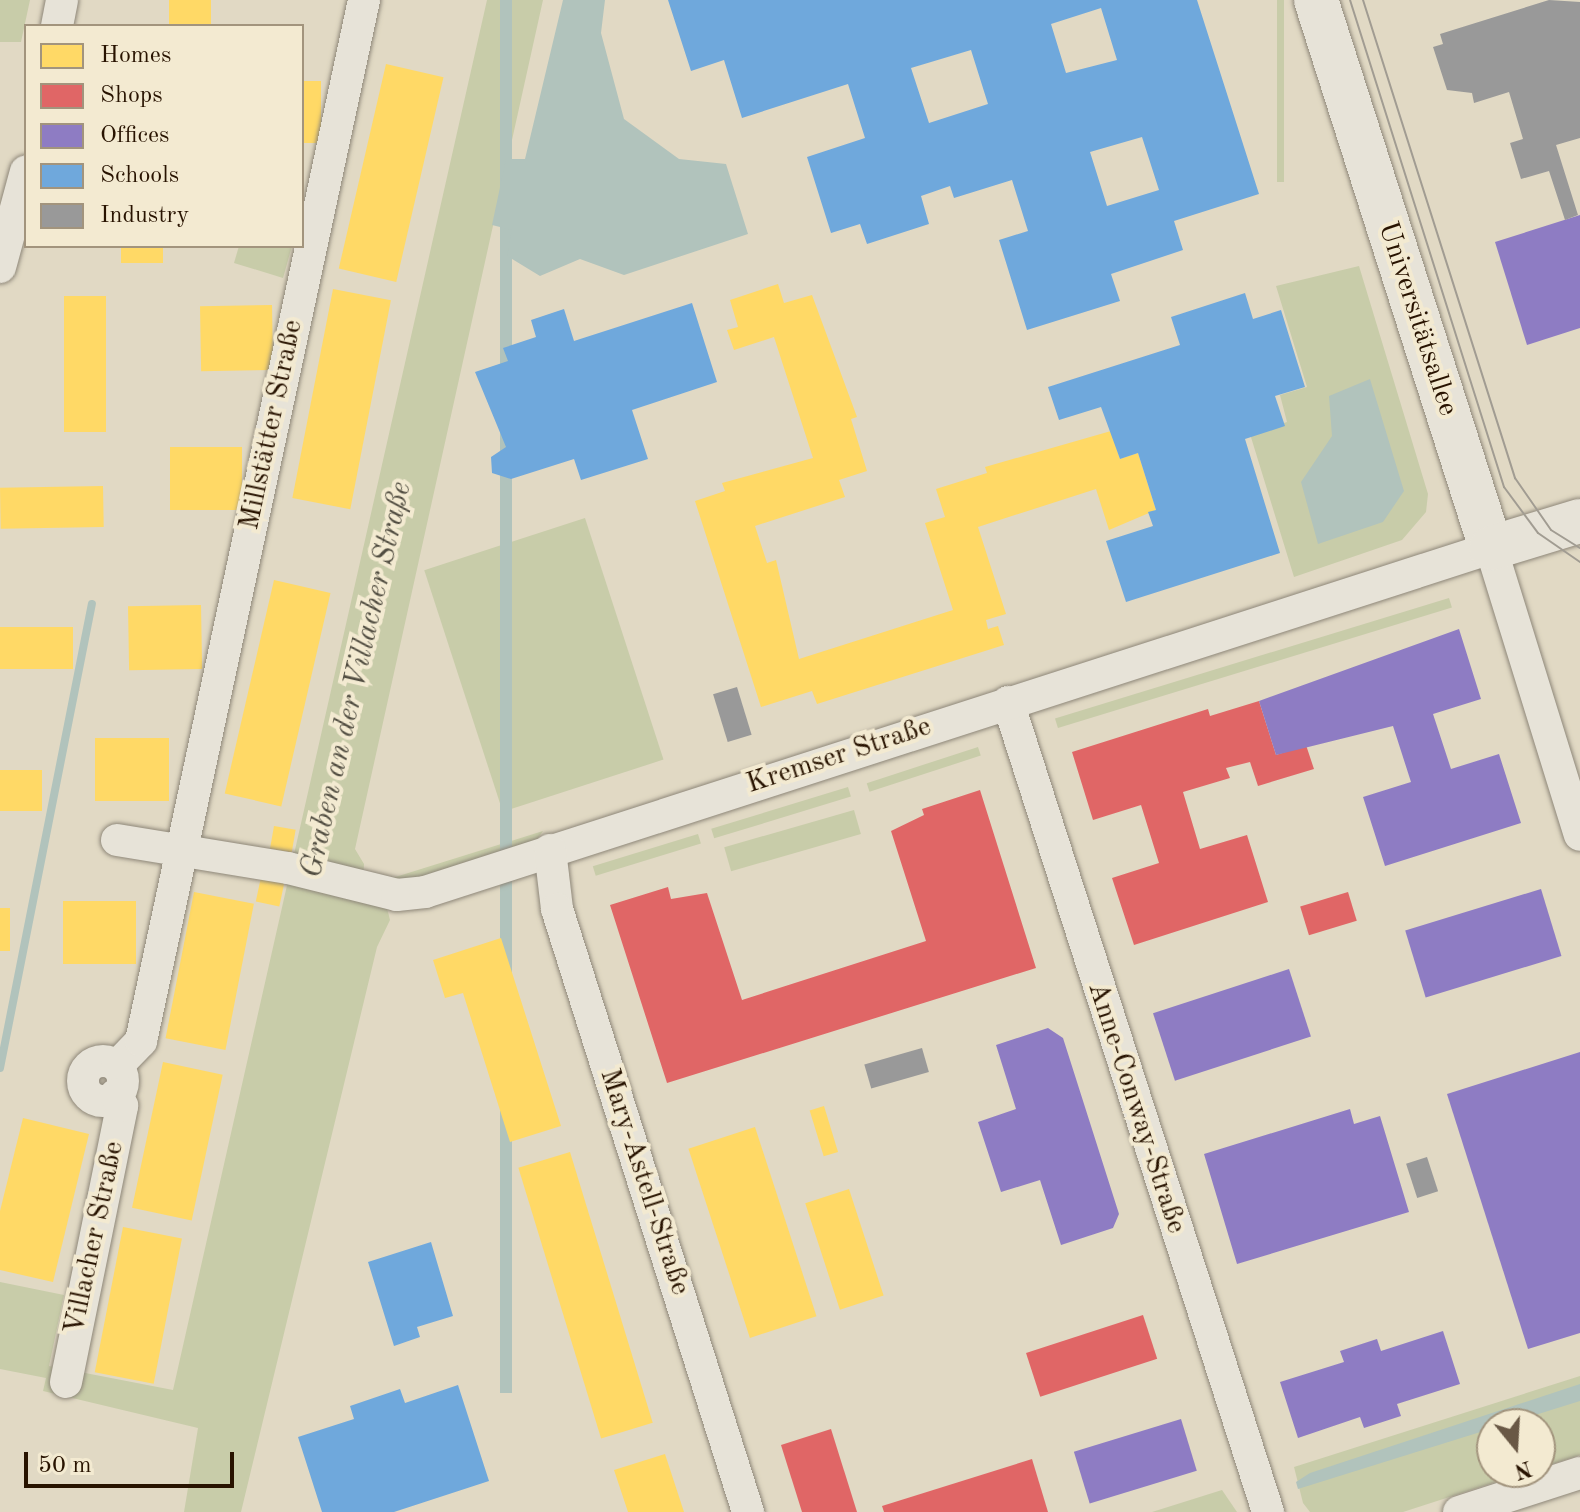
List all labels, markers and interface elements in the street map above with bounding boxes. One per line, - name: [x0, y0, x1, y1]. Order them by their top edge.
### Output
- legend: [24, 24, 304, 248]
- text: Homes: [100, 44, 171, 68]
- text: Shops: [100, 84, 163, 108]
- text: Offices: [100, 124, 169, 148]
- text: Schools: [100, 164, 179, 188]
- text: Industry: [100, 204, 189, 228]
- street label: Universitätsallee: [1370, 218, 1464, 420]
- street label: Millstätter Straße: [233, 317, 311, 533]
- water label: Graben an der Villacher Straße: [294, 479, 420, 881]
- street label: Kremser Straße: [742, 710, 936, 802]
- street label: Anne-Conway-Straße: [1080, 978, 1192, 1238]
- street label: Mary-Astell-Straße: [592, 1065, 696, 1299]
- street label: Villacher Straße: [58, 1138, 132, 1338]
- north arrow: [1476, 1408, 1556, 1488]
- scale bar: [28, 1436, 238, 1486]
- text: 50 m: [38, 1454, 92, 1478]
- text: N: [1511, 1456, 1534, 1482]

